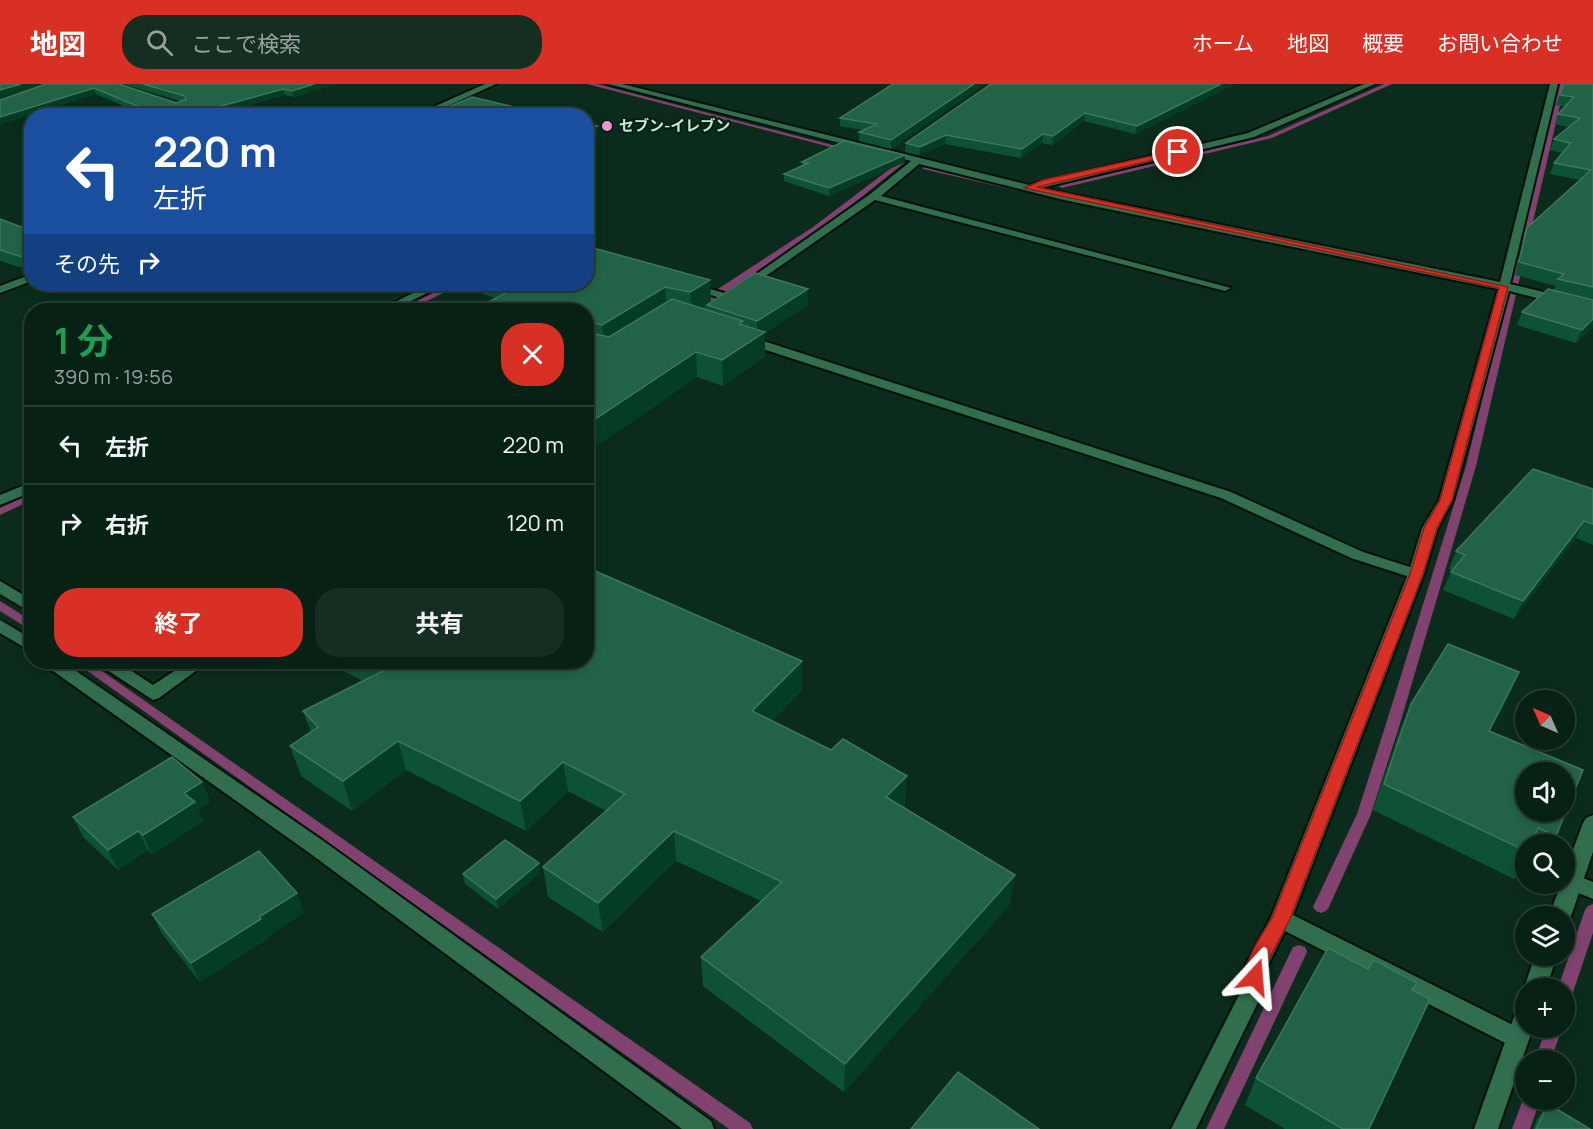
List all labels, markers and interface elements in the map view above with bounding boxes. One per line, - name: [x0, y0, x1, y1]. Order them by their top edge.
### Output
- search box: [122, 15, 542, 69]
- text: 地図: [30, 24, 86, 62]
- icon: search: [143, 26, 176, 59]
- text: ここで検索: [191, 29, 301, 59]
- text: ホーム: [1192, 29, 1254, 57]
- text: 地図: [1287, 29, 1329, 57]
- text: 概要: [1362, 29, 1404, 57]
- text: お問い合わせ: [1437, 29, 1563, 57]
- place label: セブン-イレブン: [619, 115, 730, 136]
- marker: セブン-イレブン: [600, 119, 614, 133]
- text: 220 m: [153, 122, 277, 180]
- pin: [1152, 126, 1203, 177]
- icon: left: [54, 132, 132, 210]
- icon: arrive: [1161, 135, 1194, 168]
- text: 左折: [153, 179, 207, 216]
- icon: right: [132, 246, 165, 279]
- text: その先: [54, 249, 120, 279]
- text: 1 分: [54, 316, 113, 365]
- button: close: [501, 323, 564, 386]
- text: 390 m · 19:56: [54, 363, 173, 390]
- icon: left: [54, 429, 87, 462]
- text: 220 m: [502, 430, 564, 460]
- text: 左折: [105, 432, 149, 462]
- icon: right: [54, 507, 87, 540]
- text: 120 m: [506, 508, 564, 538]
- text: 右折: [105, 510, 149, 540]
- button: 終了: [54, 588, 303, 657]
- button: 共有: [315, 588, 564, 657]
- north arrow: [1515, 690, 1575, 750]
- map controls: [1515, 690, 1575, 1110]
- button: sound: [1515, 762, 1575, 822]
- button: search: [1515, 834, 1575, 894]
- button: layers: [1515, 906, 1575, 966]
- position arrow: [1223, 945, 1287, 1009]
- button: +: [1515, 978, 1575, 1038]
- button: −: [1515, 1050, 1575, 1110]

